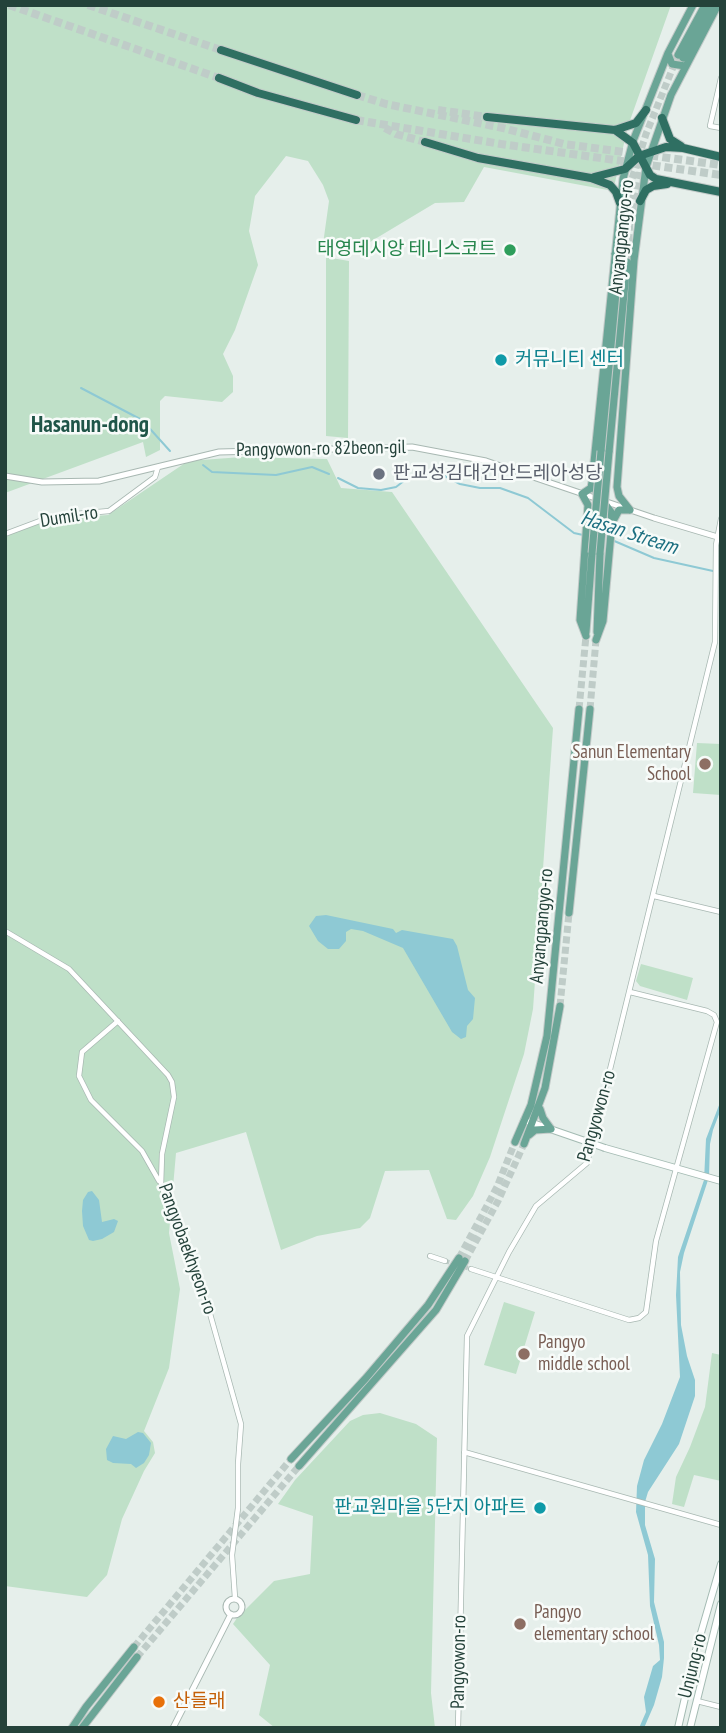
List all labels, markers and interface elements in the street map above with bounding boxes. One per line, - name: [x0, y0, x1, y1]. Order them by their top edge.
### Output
- street label: Anyangpangyo-ro: [605, 178, 639, 296]
- place label: 태영데시앙 테니스코트: [317, 239, 496, 261]
- marker: 태영데시앙 테니스코트: [502, 242, 518, 258]
- place label: 커뮤니티 센터: [515, 349, 624, 371]
- marker: 커뮤니티 센터: [493, 352, 509, 368]
- district label: Hasanun-dong: [31, 411, 149, 439]
- street label: Pangyowon-ro 82beon-gil: [236, 436, 406, 462]
- place label: 판교성김대건안드레아성당: [393, 463, 603, 485]
- marker: 판교성김대건안드레아성당: [371, 466, 387, 482]
- street label: Dumil-ro: [39, 501, 99, 533]
- water label: Hasan Stream: [578, 506, 680, 560]
- place label: Sanun Elementary School: [572, 742, 691, 786]
- marker: Sanun Elementary School: [697, 756, 713, 772]
- street label: Anyangpangyo-ro: [526, 868, 558, 984]
- street label: Pangyowon-ro: [573, 1068, 621, 1164]
- street label: Pangyobaekhyeon-ro: [153, 1181, 221, 1317]
- place label: Pangyo middle school: [538, 1332, 630, 1376]
- marker: Pangyo middle school: [516, 1346, 532, 1362]
- place label: 판교원마을 5단지 아파트: [335, 1497, 526, 1519]
- marker: 판교원마을 5단지 아파트: [532, 1500, 548, 1516]
- place label: Pangyo elementary school: [534, 1602, 654, 1646]
- street label: Pangyowon-ro: [447, 1615, 471, 1709]
- marker: Pangyo elementary school: [512, 1616, 528, 1632]
- street label: Unjung-ro: [674, 1631, 712, 1701]
- place label: 산들래: [173, 1691, 225, 1713]
- marker: 산들래: [151, 1694, 167, 1710]

